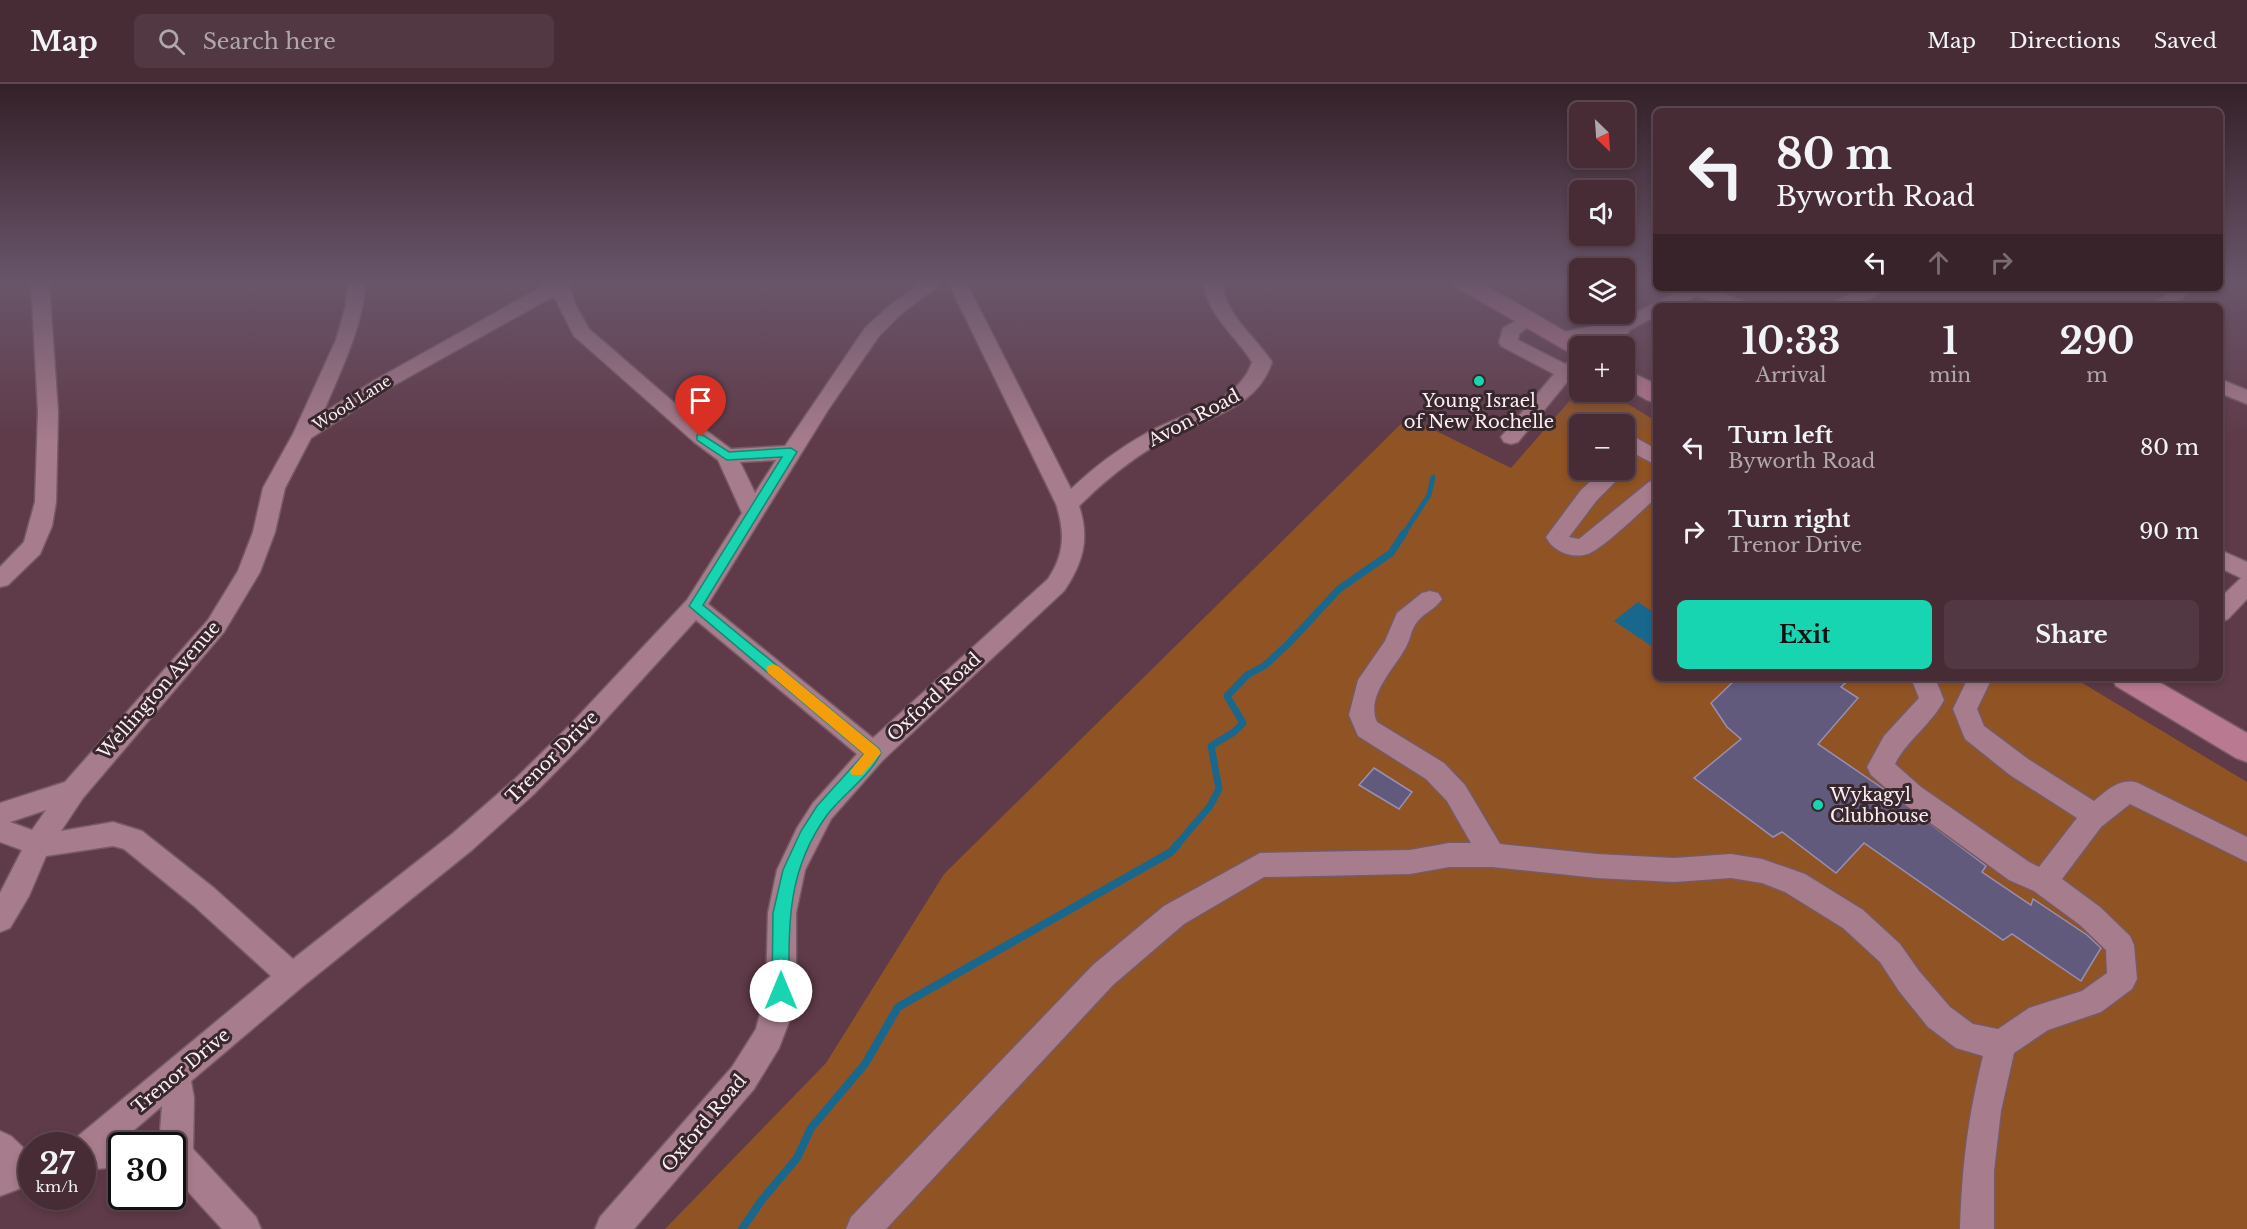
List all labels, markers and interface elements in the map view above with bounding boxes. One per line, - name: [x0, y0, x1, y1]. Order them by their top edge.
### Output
- search box: [134, 14, 554, 68]
- text: Map: [30, 24, 98, 59]
- icon: search: [155, 25, 188, 58]
- text: Search here: [203, 28, 336, 55]
- text: Map: [1927, 28, 1976, 54]
- text: Directions: [2009, 28, 2121, 54]
- text: Saved: [2154, 28, 2217, 54]
- north arrow: [1569, 102, 1635, 168]
- map controls: [1569, 102, 1635, 480]
- text: 80 m: [1776, 128, 1892, 180]
- icon: left: [1677, 132, 1755, 210]
- button: sound: [1569, 180, 1635, 246]
- text: Byworth Road: [1776, 180, 1975, 213]
- icon: left: [1859, 246, 1892, 279]
- icon: ahead: [1922, 246, 1955, 279]
- icon: right: [1985, 246, 2018, 279]
- button: layers: [1569, 258, 1635, 324]
- text: 10:33: [1742, 319, 1840, 364]
- text: 1: [1942, 319, 1958, 364]
- text: 290: [2060, 319, 2134, 364]
- button: +: [1569, 336, 1635, 402]
- text: Arrival: [1756, 363, 1826, 387]
- text: min: [1929, 363, 1971, 387]
- text: m: [2086, 363, 2108, 387]
- street label: Wood Lane: [308, 371, 394, 435]
- marker: Young Israel of New Rochelle: [1472, 374, 1486, 388]
- pin: [675, 375, 726, 437]
- icon: arrive: [684, 384, 717, 417]
- street label: Avon Road: [1143, 385, 1244, 452]
- place label: Young Israel of New Rochelle: [1404, 390, 1554, 433]
- button: −: [1569, 414, 1635, 480]
- text: Turn left: [1728, 422, 1833, 449]
- icon: left: [1677, 431, 1710, 464]
- text: 80 m: [2140, 434, 2199, 461]
- text: Byworth Road: [1728, 449, 1875, 473]
- text: Turn right: [1728, 506, 1850, 533]
- icon: right: [1677, 515, 1710, 548]
- text: 90 m: [2139, 518, 2199, 545]
- text: Trenor Drive: [1728, 533, 1862, 557]
- button: Exit: [1677, 600, 1932, 669]
- button: Share: [1944, 600, 2199, 669]
- street label: Wellington Avenue: [93, 617, 225, 764]
- street label: Oxford Road: [883, 648, 985, 746]
- street label: Trenor Drive: [502, 707, 602, 807]
- place label: Wykagyl Clubhouse: [1829, 784, 1929, 827]
- marker: Wykagyl Clubhouse: [1811, 798, 1825, 812]
- position arrow: [749, 959, 813, 1023]
- street label: Trenor Drive: [128, 1024, 234, 1118]
- street label: Oxford Road: [657, 1070, 751, 1176]
- speed limit sign: 30: [108, 1132, 186, 1210]
- text: 27: [39, 1145, 75, 1182]
- text: km/h: [36, 1177, 78, 1196]

